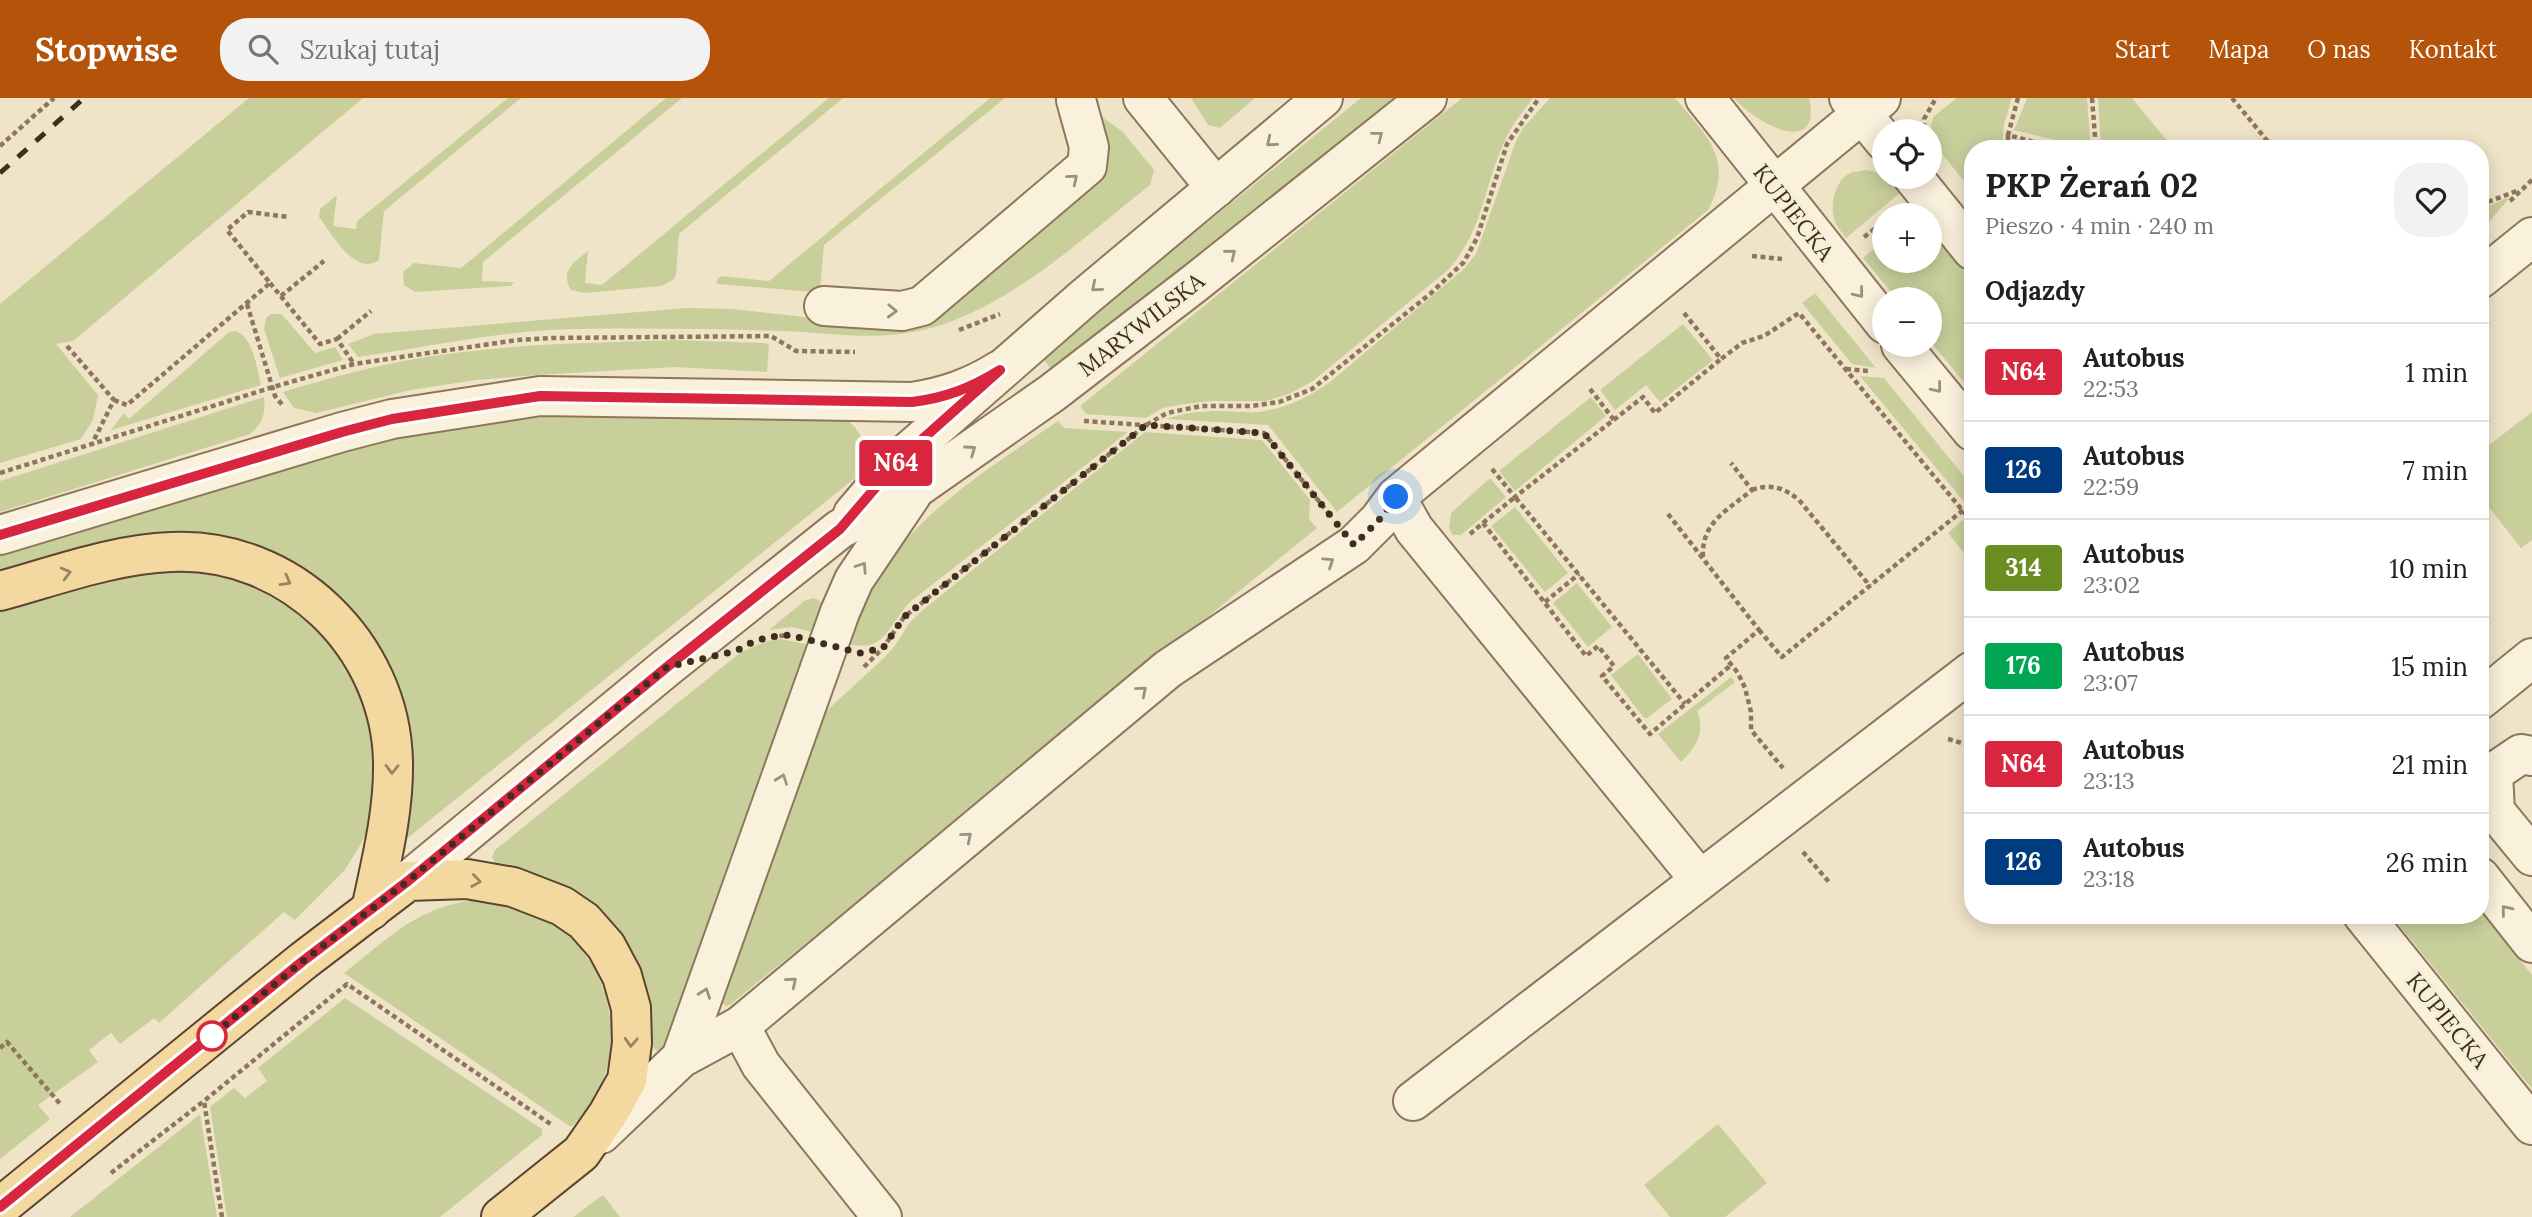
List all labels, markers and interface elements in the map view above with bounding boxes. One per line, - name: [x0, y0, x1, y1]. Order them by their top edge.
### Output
- search box: [220, 18, 710, 81]
- text: Stopwise: [35, 28, 178, 70]
- icon: search: [244, 30, 282, 68]
- text: Szukaj tutaj: [300, 33, 440, 66]
- text: Start: [2115, 34, 2170, 65]
- text: Mapa: [2208, 34, 2269, 65]
- text: O nas: [2307, 34, 2371, 65]
- text: Kontakt: [2409, 34, 2497, 65]
- map controls: [1872, 119, 1942, 357]
- button: locate: [1872, 119, 1942, 189]
- one-way arrow: [1370, 132, 1383, 145]
- one-way arrow: [1266, 134, 1279, 146]
- street label: KUPIECKA: [1747, 158, 1841, 267]
- button: heart: [2394, 163, 2468, 237]
- text: PKP Żerań 02: [1985, 164, 2198, 206]
- one-way arrow: [1065, 175, 1078, 188]
- button: +: [1872, 203, 1942, 273]
- text: Pieszo · 4 min · 240 m: [1985, 211, 2214, 240]
- one-way arrow: [1222, 250, 1235, 262]
- street label: MARYWILSKA: [1072, 265, 1210, 382]
- text: Odjazdy: [1985, 274, 2085, 307]
- one-way arrow: [1091, 279, 1103, 292]
- one-way arrow: [1850, 285, 1863, 297]
- button: −: [1872, 287, 1942, 357]
- one-way arrow: [887, 303, 898, 318]
- text: Autobus: [2083, 341, 2185, 374]
- text: N64: [2001, 356, 2046, 387]
- text: 1 min: [2405, 356, 2468, 389]
- text: 22:53: [2083, 374, 2139, 403]
- one-way arrow: [1929, 380, 1941, 393]
- text: Autobus: [2083, 439, 2185, 472]
- line badge: N64: [856, 440, 936, 486]
- one-way arrow: [963, 446, 976, 458]
- text: N64: [873, 447, 919, 478]
- text: 126: [2005, 454, 2042, 485]
- text: 7 min: [2403, 454, 2468, 487]
- text: 22:59: [2083, 472, 2139, 501]
- your location: [1378, 479, 1413, 514]
- text: Autobus: [2083, 537, 2185, 570]
- text: 314: [2005, 552, 2042, 583]
- text: 10 min: [2389, 552, 2468, 585]
- one-way arrow: [1321, 558, 1334, 570]
- one-way arrow: [854, 562, 867, 575]
- one-way arrow: [60, 567, 72, 581]
- text: 23:02: [2083, 570, 2140, 599]
- one-way arrow: [278, 572, 291, 586]
- text: Autobus: [2083, 635, 2185, 668]
- text: 176: [2006, 650, 2041, 681]
- text: 15 min: [2391, 650, 2468, 683]
- text: 23:07: [2083, 668, 2138, 697]
- one-way arrow: [1133, 687, 1146, 699]
- text: Autobus: [2083, 733, 2185, 766]
- text: N64: [2001, 748, 2046, 779]
- text: 21 min: [2391, 748, 2468, 781]
- one-way arrow: [384, 764, 400, 774]
- text: 23:13: [2083, 766, 2135, 795]
- one-way arrow: [774, 774, 788, 786]
- text: Autobus: [2083, 831, 2185, 864]
- one-way arrow: [959, 833, 972, 845]
- text: 126: [2005, 846, 2042, 877]
- text: 26 min: [2386, 846, 2468, 879]
- text: 23:18: [2083, 864, 2135, 893]
- one-way arrow: [470, 873, 482, 888]
- one-way arrow: [2502, 905, 2514, 918]
- street label: KUPIECKA: [2401, 966, 2496, 1074]
- one-way arrow: [785, 978, 797, 991]
- one-way arrow: [696, 988, 710, 1000]
- unlabelled marker: [197, 1021, 227, 1051]
- one-way arrow: [624, 1037, 639, 1048]

